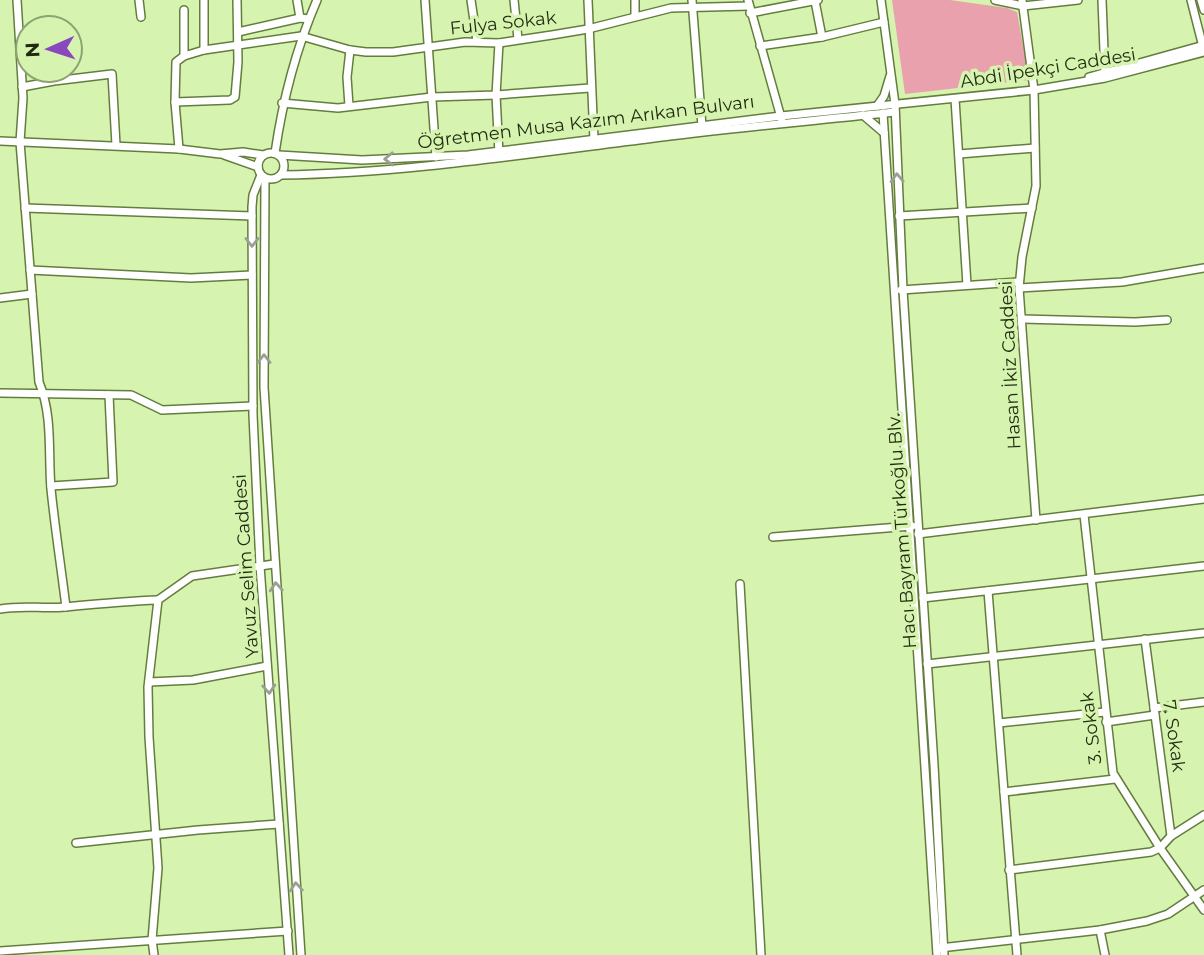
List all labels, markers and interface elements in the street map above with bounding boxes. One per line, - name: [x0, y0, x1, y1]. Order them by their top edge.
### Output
- street label: Fulya Sokak: [449, 6, 558, 40]
- north arrow: [14, 14, 84, 84]
- text: N: [21, 42, 44, 58]
- street label: Abdi İpekçi Caddesi: [959, 43, 1137, 93]
- street label: Öğretmen Musa Kazım Arıkan Bulvarı: [416, 90, 756, 154]
- one-way arrow: [383, 151, 394, 167]
- one-way arrow: [890, 172, 905, 183]
- one-way arrow: [244, 237, 260, 247]
- street label: Hasan İkiz Caddesi: [995, 280, 1025, 450]
- one-way arrow: [256, 354, 272, 364]
- street label: Hacı Bayram Türkoğlu Blv.: [883, 413, 921, 649]
- street label: Yavuz Selim Caddesi: [229, 473, 263, 659]
- one-way arrow: [269, 581, 284, 592]
- one-way arrow: [261, 684, 276, 695]
- street label: 3. Sokak: [1076, 690, 1106, 766]
- street label: 7. Sokak: [1158, 699, 1190, 774]
- one-way arrow: [289, 881, 304, 892]

